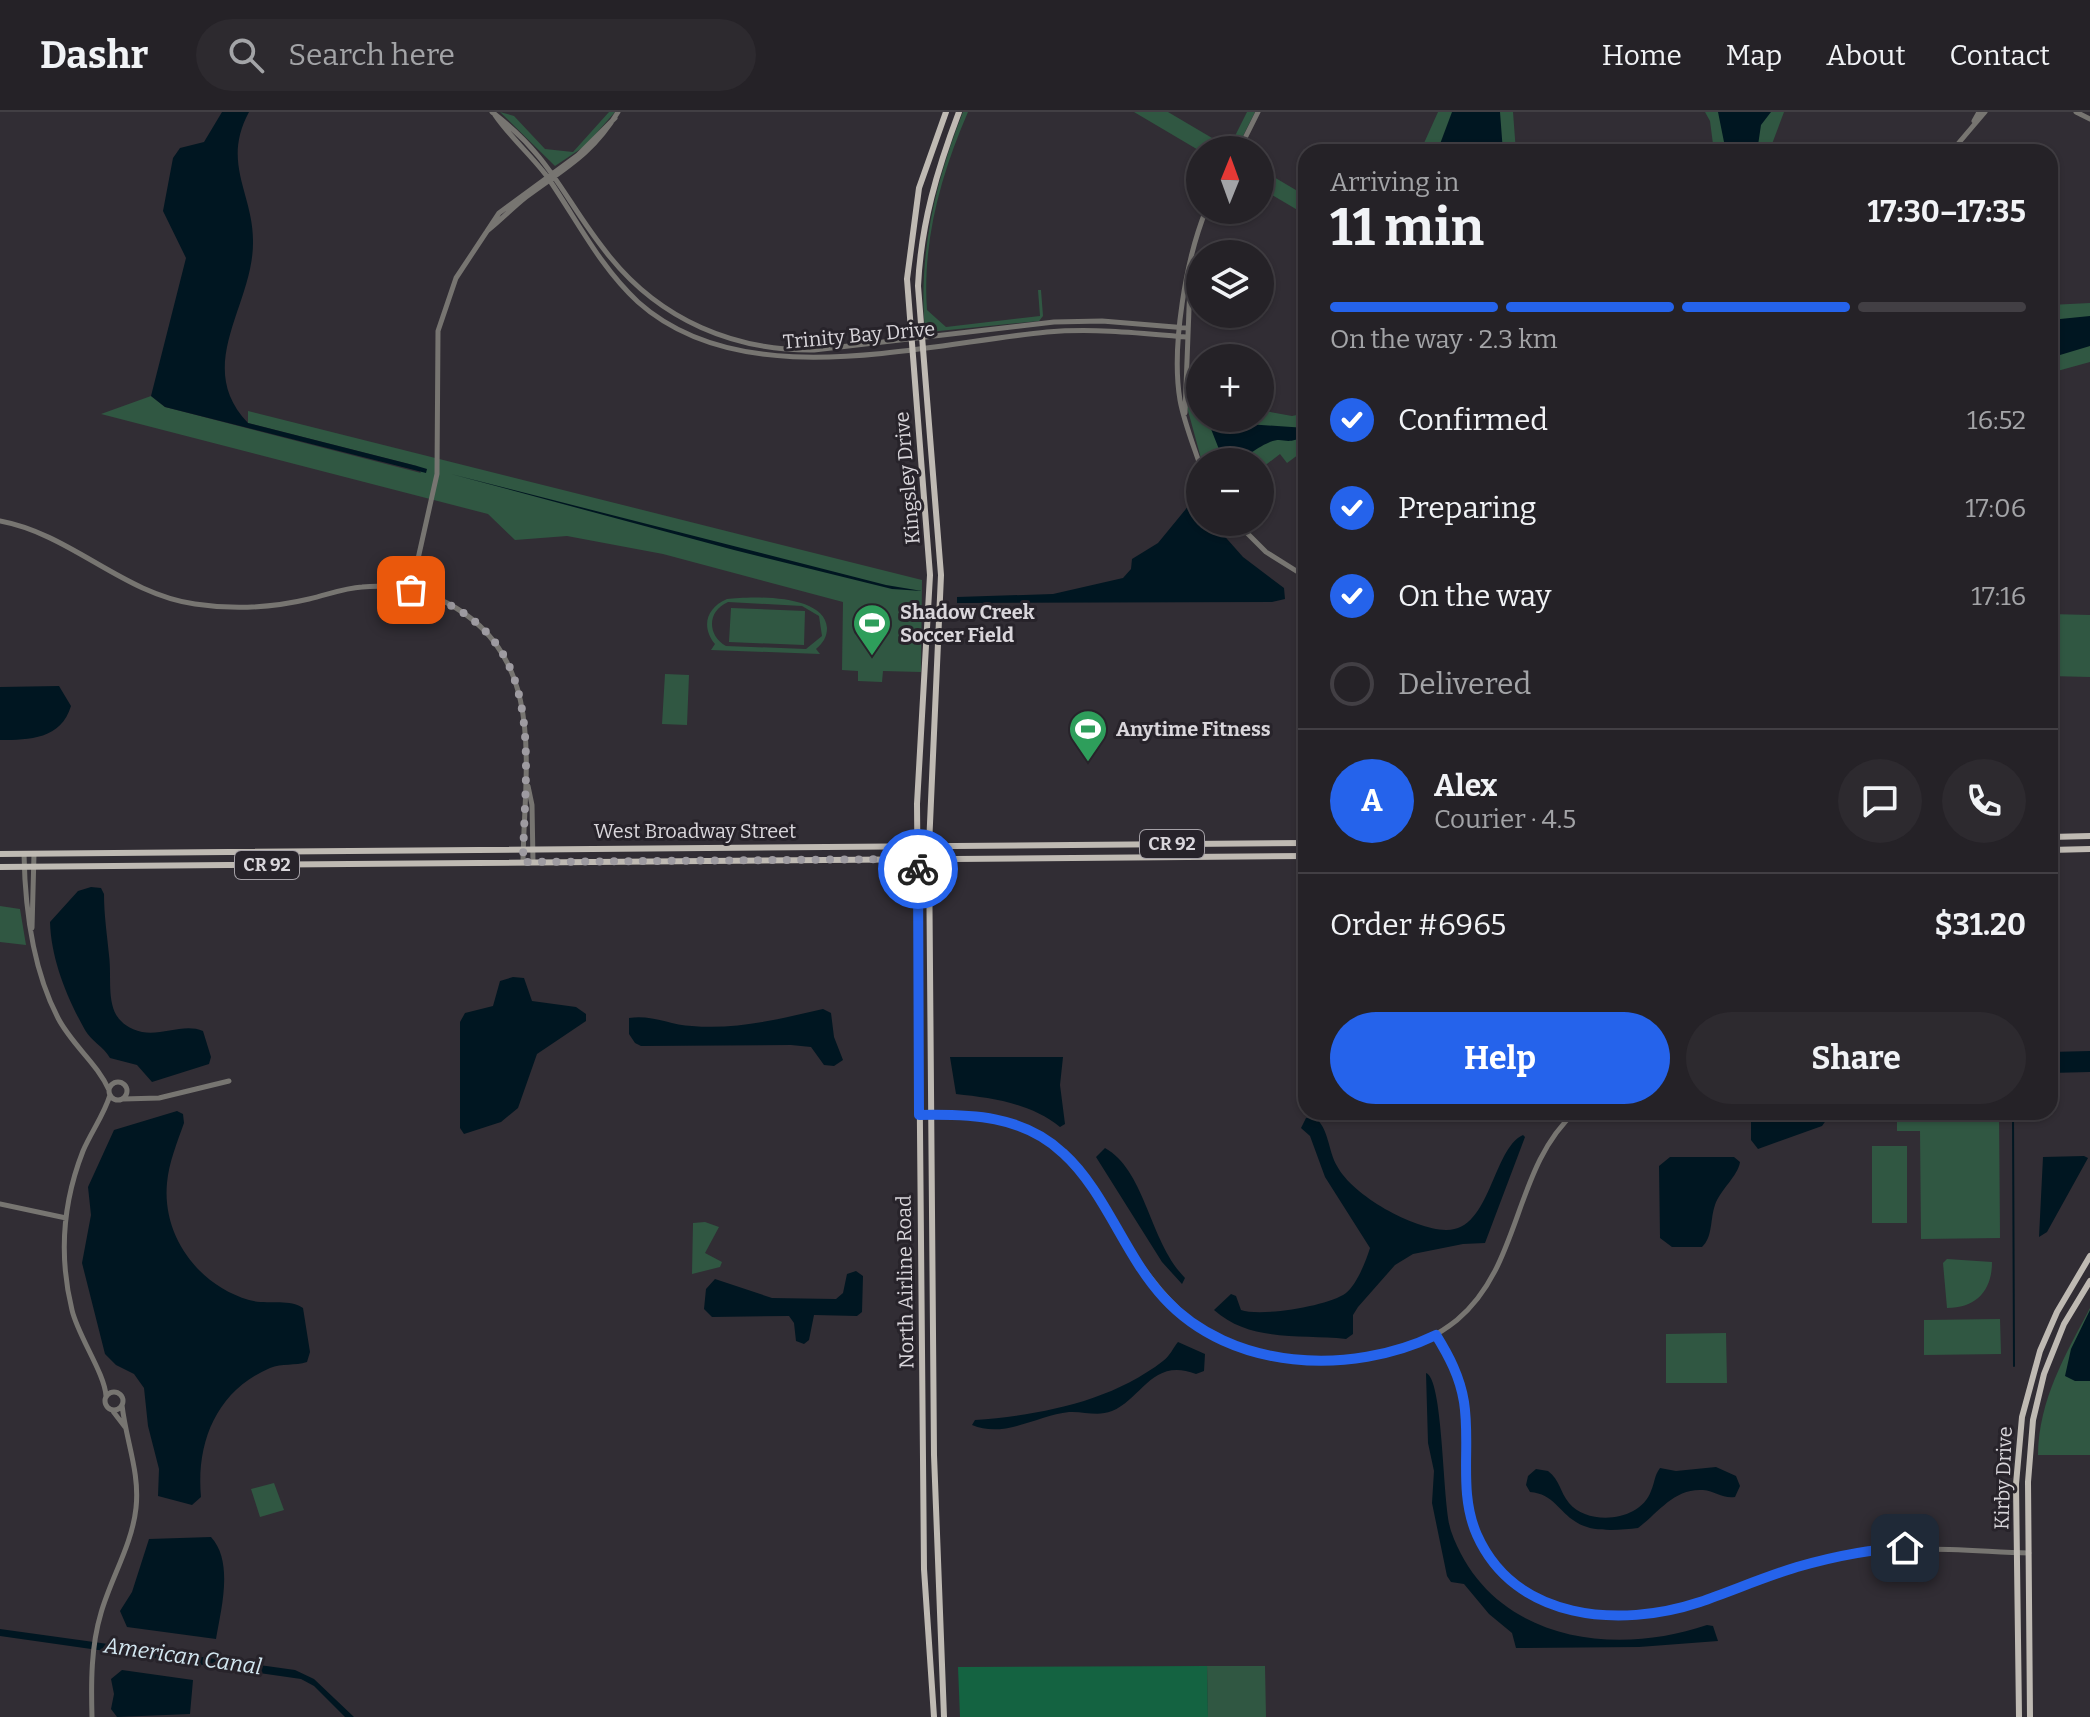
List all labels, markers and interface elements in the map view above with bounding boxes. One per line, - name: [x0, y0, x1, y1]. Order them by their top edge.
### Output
- search box: [196, 19, 756, 91]
- text: Dashr: [40, 32, 148, 78]
- icon: search: [224, 33, 268, 77]
- text: Search here: [288, 37, 455, 73]
- text: Home: [1602, 39, 1682, 72]
- text: Map: [1726, 39, 1782, 72]
- text: About: [1826, 39, 1906, 72]
- text: Contact: [1950, 39, 2050, 72]
- north arrow: [1186, 136, 1274, 224]
- map controls: [1186, 136, 1274, 536]
- text: Arriving in: [1330, 167, 1459, 198]
- text: 17:30–17:35: [1868, 194, 2026, 230]
- text: 11 min: [1330, 196, 1484, 259]
- button: layers: [1186, 240, 1274, 328]
- street label: Trinity Bay Drive: [782, 316, 936, 354]
- text: On the way · 2.3 km: [1330, 324, 1557, 355]
- button: +: [1186, 344, 1274, 432]
- icon: check: [1330, 398, 1374, 442]
- text: Confirmed: [1398, 402, 1548, 438]
- text: 16:52: [1967, 405, 2026, 436]
- street label: Kingsley Drive: [889, 411, 925, 545]
- button: −: [1186, 448, 1274, 536]
- icon: check: [1330, 486, 1374, 530]
- text: Preparing: [1398, 490, 1536, 526]
- text: 17:06: [1965, 493, 2026, 524]
- pin: [377, 556, 445, 624]
- icon: bag: [389, 568, 433, 612]
- icon: check: [1330, 574, 1374, 618]
- text: On the way: [1398, 578, 1551, 614]
- text: 17:16: [1971, 581, 2026, 612]
- place label: Shadow Creek Soccer Field: [900, 600, 1035, 647]
- sports icon: Shadow Creek Soccer Field: [851, 602, 893, 657]
- text: Delivered: [1398, 666, 1531, 702]
- sports icon: Anytime Fitness: [1067, 708, 1109, 763]
- place label: Anytime Fitness: [1116, 717, 1271, 741]
- button: chat: [1838, 759, 1922, 843]
- button: phone: [1942, 759, 2026, 843]
- text: Alex: [1434, 768, 1497, 804]
- text: A: [1361, 783, 1383, 819]
- text: Courier · 4.5: [1434, 804, 1576, 835]
- street label: West Broadway Street: [594, 819, 796, 843]
- courier: [878, 829, 958, 909]
- road number: CR 92: [1140, 830, 1204, 858]
- icon: bike: [896, 847, 940, 891]
- road number: CR 92: [235, 851, 299, 879]
- text: Order #6965: [1330, 907, 1506, 943]
- text: $31.20: [1934, 907, 2026, 943]
- button: Help: [1330, 1012, 1670, 1104]
- button: Share: [1686, 1012, 2026, 1104]
- street label: North Airline Road: [891, 1195, 919, 1369]
- street label: Kirby Drive: [1989, 1426, 2017, 1530]
- pin: [1871, 1514, 1939, 1582]
- icon: home: [1883, 1526, 1927, 1570]
- water label: American Canal: [101, 1631, 264, 1680]

